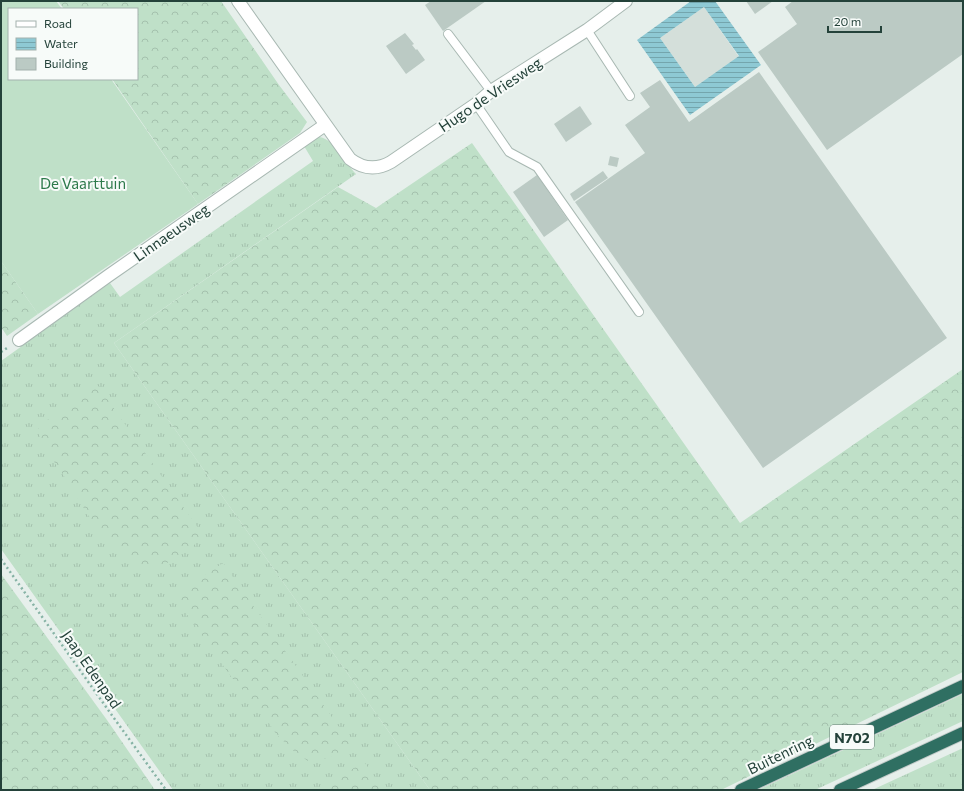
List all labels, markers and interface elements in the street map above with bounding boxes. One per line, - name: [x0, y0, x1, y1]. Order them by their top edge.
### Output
- legend: [8, 8, 138, 80]
- scale bar: [828, 8, 881, 34]
- text: 20 m: [834, 14, 861, 28]
- text: Road: [44, 16, 72, 30]
- text: Water: [44, 36, 78, 50]
- street label: Hugo de Vriesweg: [435, 53, 545, 135]
- text: Building: [44, 56, 88, 70]
- park label: De Vaarttuin: [40, 174, 126, 192]
- street label: Linnaeusweg: [130, 199, 212, 265]
- street label: Jaap Edenpad: [58, 626, 126, 712]
- road number: N702: [830, 725, 874, 749]
- street label: Buitenring: [744, 730, 816, 778]

